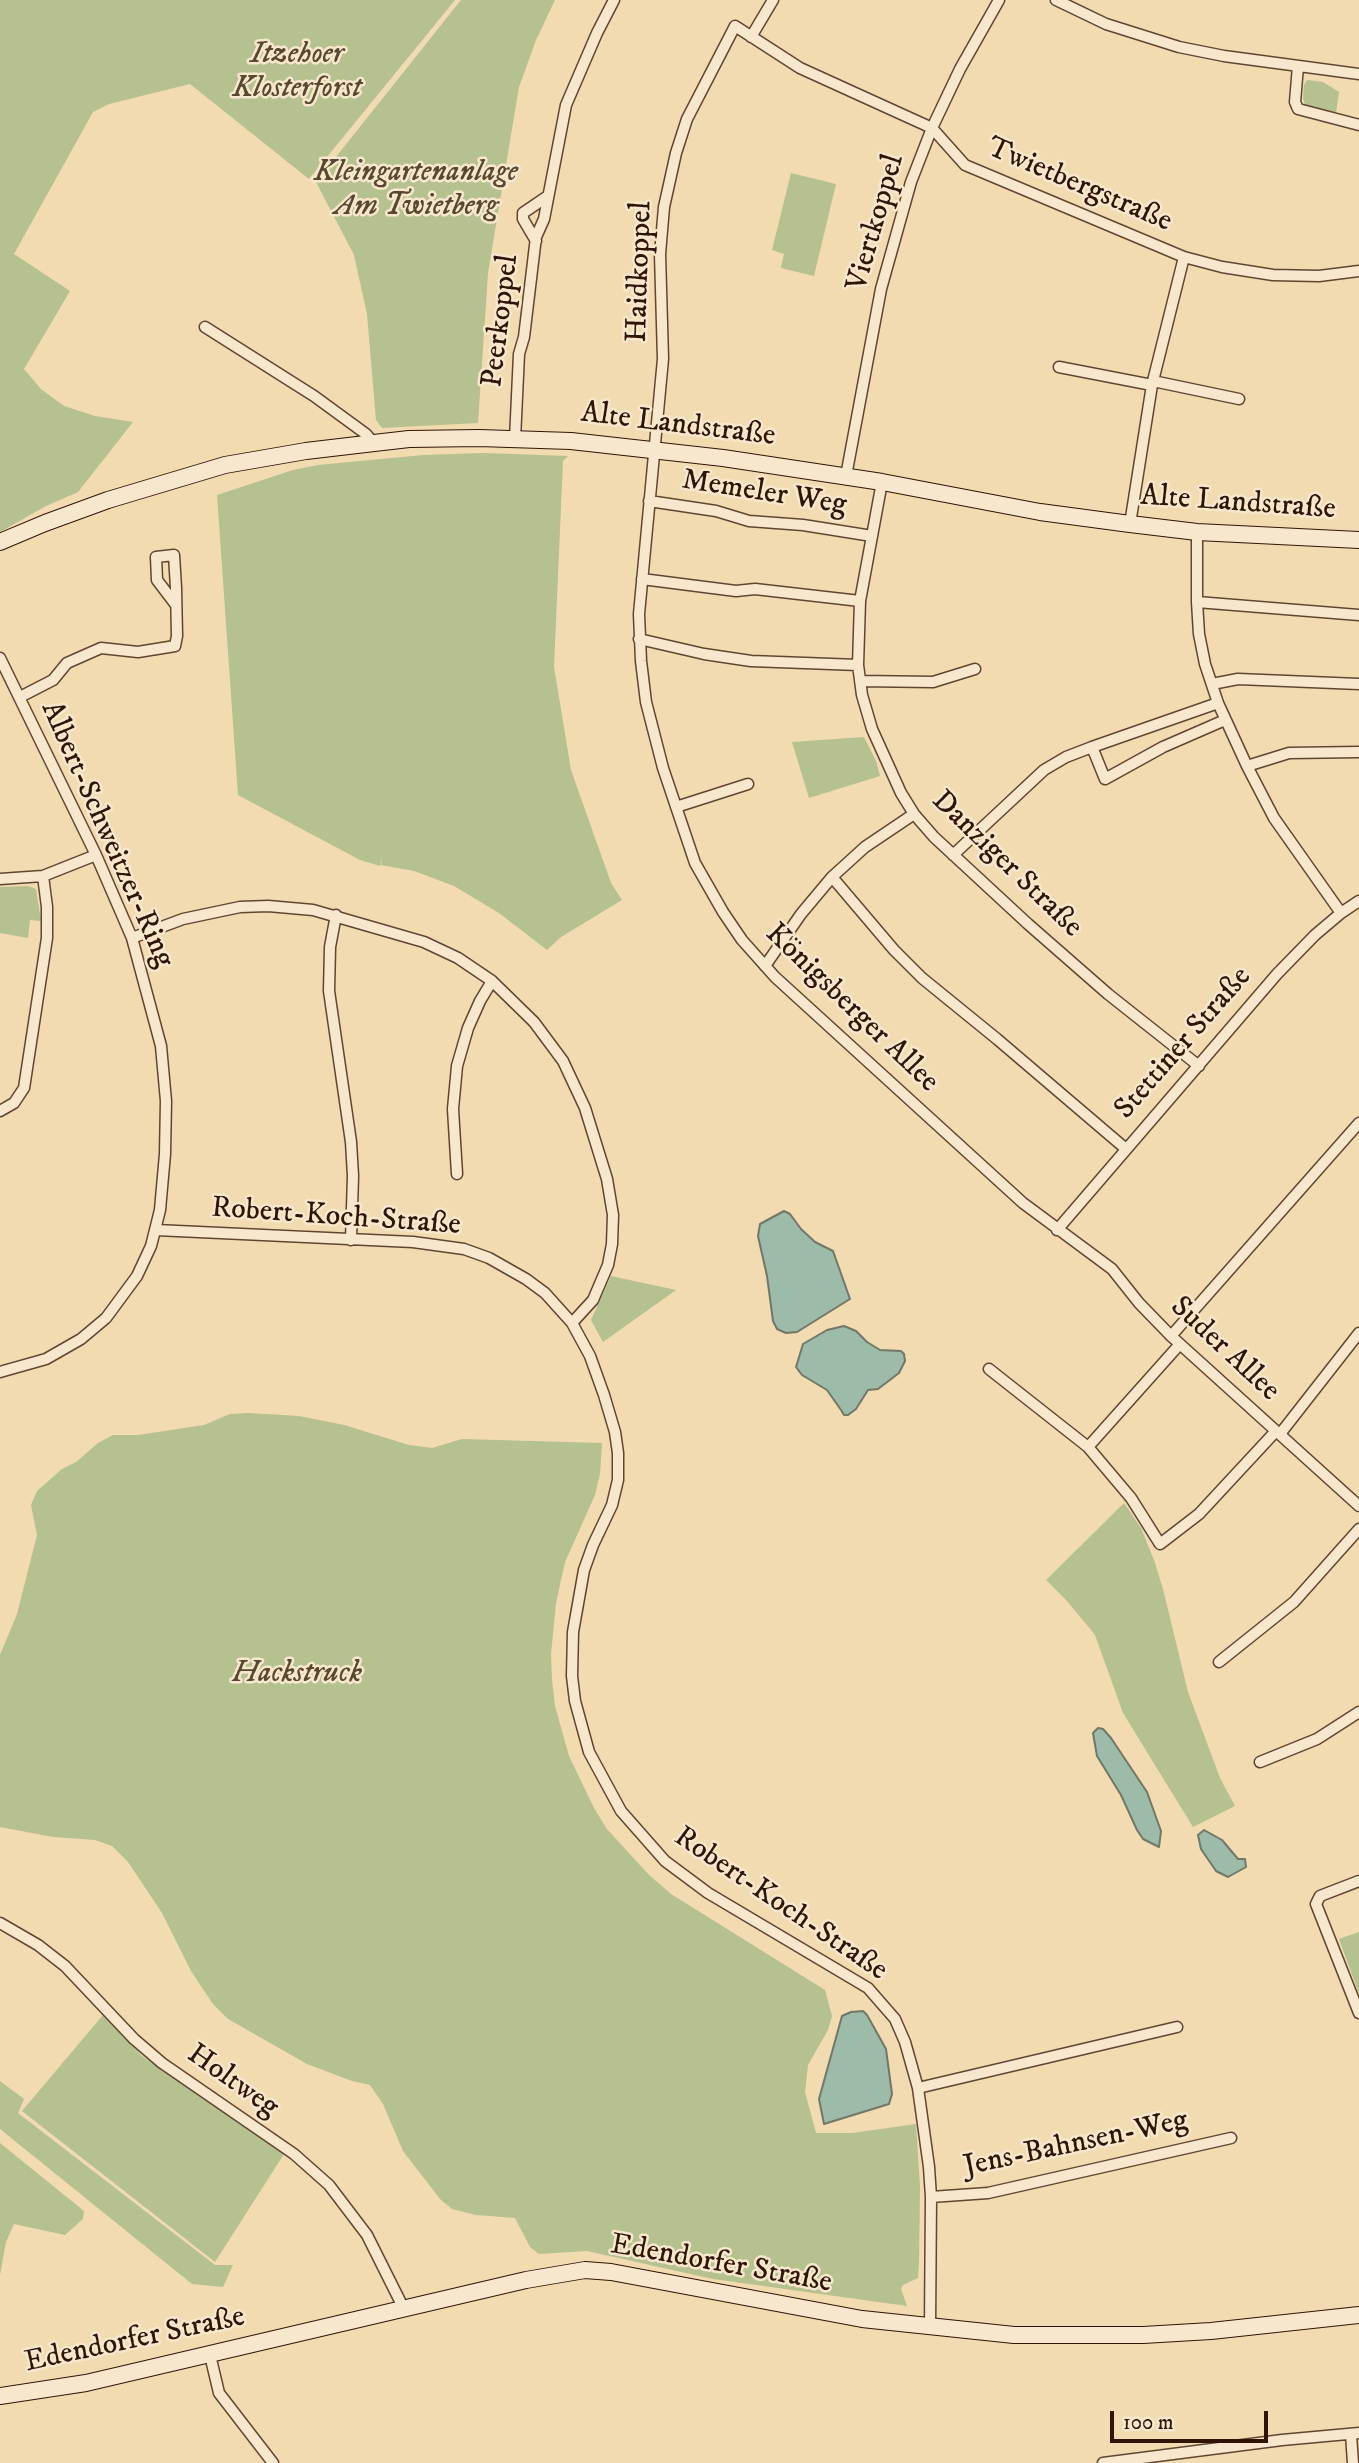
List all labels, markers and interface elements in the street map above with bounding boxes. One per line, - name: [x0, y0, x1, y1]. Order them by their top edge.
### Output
- park label: Itzehoer Klosterforst: [232, 38, 362, 108]
- street label: Twietbergstraße: [981, 131, 1177, 241]
- street label: Viertkoppel: [840, 151, 914, 295]
- park label: Kleingartenanlage Am Twietberg: [314, 156, 518, 226]
- street label: Haidkoppel: [621, 201, 661, 343]
- street label: Peerkoppel: [476, 253, 528, 389]
- street label: Alte Landstraße: [579, 396, 777, 456]
- street label: Memeler Weg: [679, 463, 849, 525]
- street label: Alte Landstraße: [1139, 479, 1337, 529]
- street label: Albert-Schweitzer-Ring: [31, 696, 181, 974]
- street label: Danziger Straße: [923, 784, 1089, 946]
- street label: Königsberger Allee: [757, 917, 945, 1101]
- street label: Stettiner Straße: [1108, 960, 1260, 1128]
- street label: Robert-Koch-Straße: [210, 1191, 462, 1245]
- street label: Suder Allee: [1162, 1290, 1286, 1410]
- park label: Hackstruck: [232, 1657, 362, 1693]
- street label: Robert-Koch-Straße: [666, 1820, 894, 1990]
- street label: Holtweg: [179, 2037, 285, 2127]
- street label: Jens-Bahnsen-Weg: [961, 2104, 1191, 2186]
- street label: Edendorfer Straße: [608, 2228, 834, 2302]
- street label: Edendorfer Straße: [22, 2300, 248, 2382]
- scale bar: [1114, 2396, 1272, 2440]
- text: 100 m: [1123, 2410, 1174, 2436]

